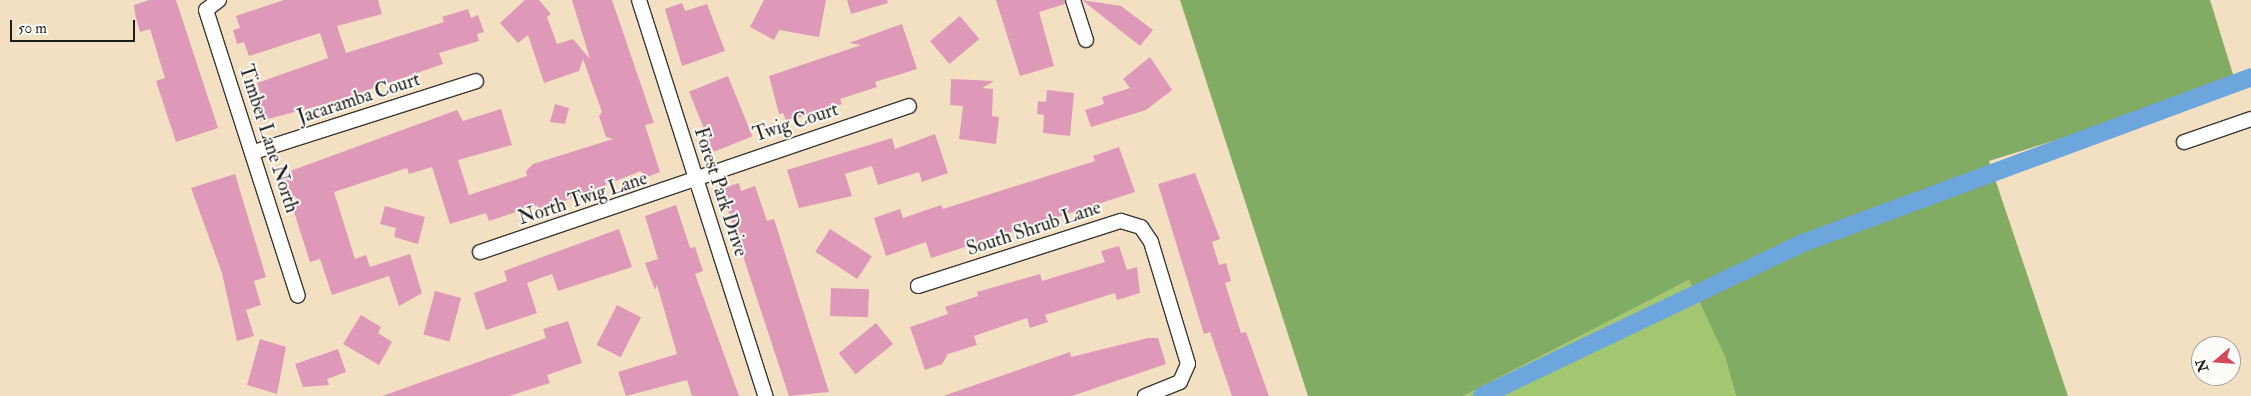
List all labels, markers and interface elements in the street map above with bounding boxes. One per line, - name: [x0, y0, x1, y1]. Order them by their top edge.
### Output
- scale bar: [12, 10, 138, 42]
- text: 50 m: [18, 19, 47, 38]
- street label: Timber Lane North: [233, 62, 303, 216]
- street label: Jacaramba Court: [295, 68, 423, 130]
- street label: Twig Court: [751, 99, 841, 147]
- street label: Forest Park Drive: [688, 125, 752, 259]
- street label: North Twig Lane: [516, 167, 650, 231]
- street label: South Shrub Lane: [964, 197, 1104, 261]
- north arrow: [2191, 336, 2241, 386]
- text: N: [2192, 357, 2212, 374]

